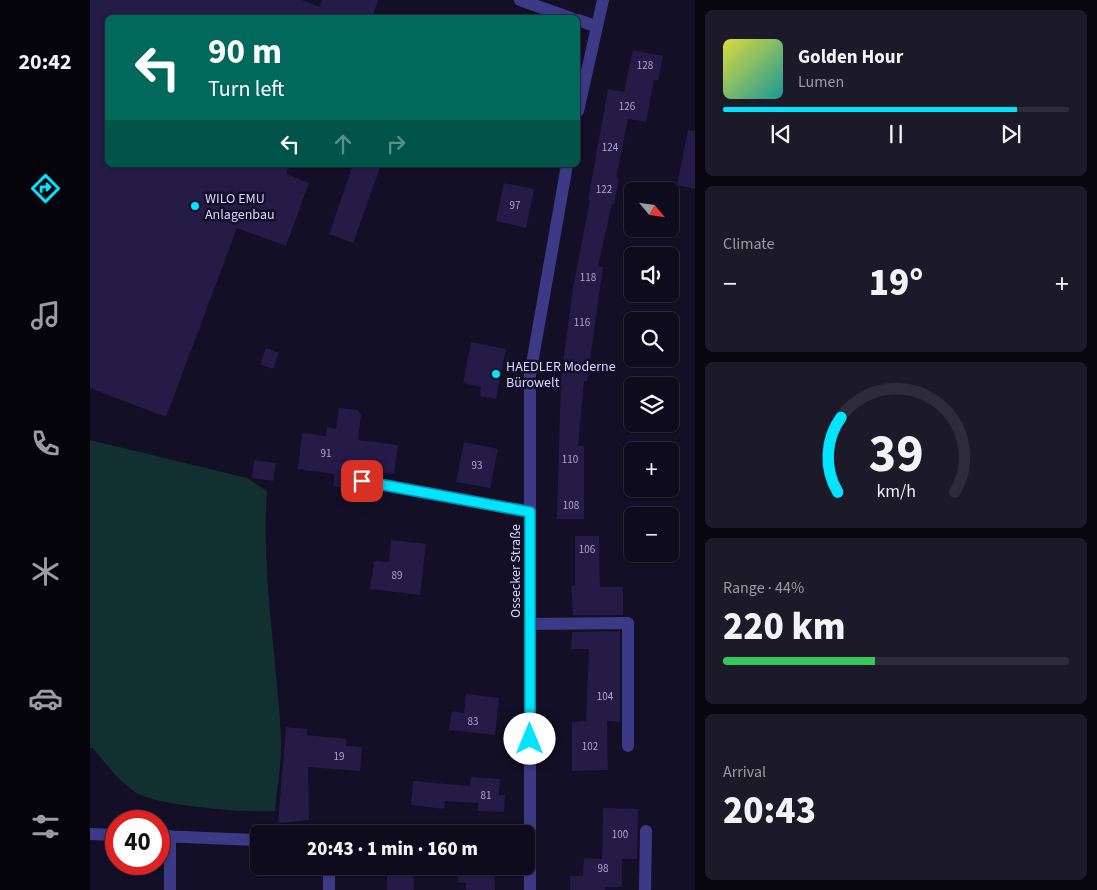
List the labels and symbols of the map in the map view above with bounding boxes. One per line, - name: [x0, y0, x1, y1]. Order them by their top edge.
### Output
- house number: 128: [637, 58, 654, 73]
- house number: 126: [619, 99, 636, 114]
- house number: 124: [602, 140, 619, 155]
- house number: 122: [596, 182, 612, 197]
- north arrow: [624, 182, 679, 238]
- place label: WILO EMU Anlagenbau: [205, 189, 275, 225]
- house number: 97: [510, 198, 520, 213]
- marker: WILO EMU Anlagenbau: [189, 200, 201, 212]
- house number: 118: [580, 270, 597, 285]
- house number: 116: [574, 315, 591, 330]
- place label: HAEDLER Moderne Bürowelt: [506, 357, 616, 393]
- marker: HAEDLER Moderne Bürowelt: [490, 368, 502, 380]
- house number: 91: [321, 446, 331, 461]
- house number: 110: [562, 452, 578, 467]
- house number: 93: [472, 458, 482, 473]
- pin: [341, 460, 383, 502]
- house number: 108: [563, 498, 580, 513]
- street label: Ossecker Straße: [506, 524, 526, 618]
- house number: 106: [579, 542, 596, 557]
- house number: 89: [392, 568, 402, 583]
- house number: 104: [597, 689, 614, 704]
- position arrow: [503, 712, 555, 764]
- house number: 83: [468, 714, 478, 729]
- house number: 102: [582, 739, 598, 754]
- house number: 19: [334, 749, 344, 764]
- house number: 81: [481, 788, 491, 803]
- speed limit sign: 40: [105, 810, 170, 875]
- house number: 100: [612, 827, 628, 842]
- house number: 98: [598, 861, 609, 876]

